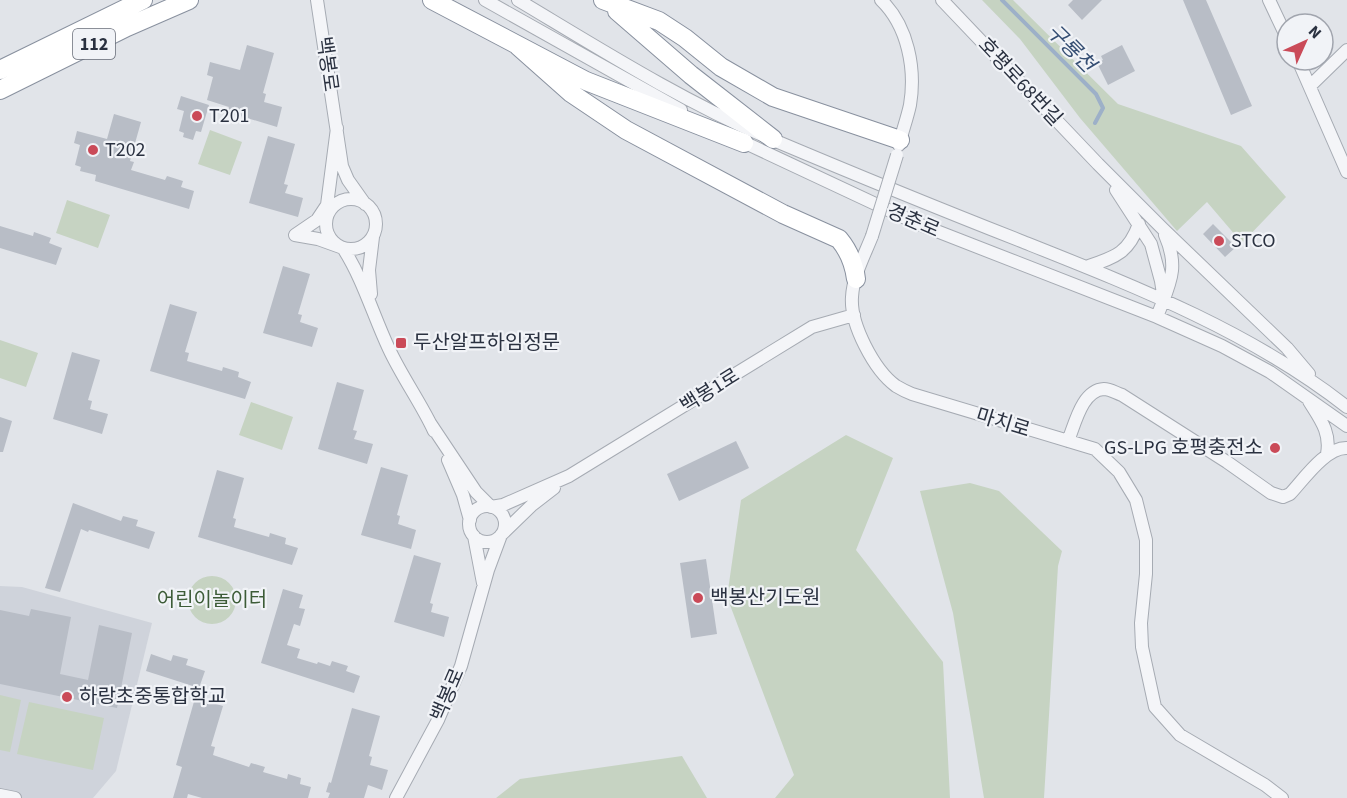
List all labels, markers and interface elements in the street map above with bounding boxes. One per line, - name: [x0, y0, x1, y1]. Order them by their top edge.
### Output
- north arrow: [1275, 12, 1335, 72]
- water label: 구룡천: [1040, 17, 1104, 81]
- text: N: [1303, 21, 1326, 44]
- road number: 112: [73, 29, 115, 59]
- street label: 호평로68번길: [972, 32, 1068, 132]
- street label: 백봉로: [309, 35, 345, 93]
- place label: T201: [209, 102, 250, 130]
- marker: T201: [190, 109, 204, 123]
- place label: T202: [105, 136, 146, 164]
- marker: T202: [86, 143, 100, 157]
- street label: 경춘로: [882, 197, 944, 245]
- place label: STCO: [1231, 227, 1276, 255]
- marker: STCO: [1212, 234, 1226, 248]
- place label: 두산알프하임정문: [413, 329, 560, 357]
- marker: 두산알프하임정문: [394, 336, 408, 350]
- street label: 백봉1로: [675, 362, 745, 420]
- street label: 마치로: [973, 402, 1033, 444]
- place label: GS-LPG 호평충전소: [1104, 434, 1263, 462]
- marker: GS-LPG 호평충전소: [1268, 441, 1282, 455]
- place label: 백봉산기도원: [710, 584, 820, 612]
- park label: 어린이놀이터: [157, 586, 267, 614]
- marker: 백봉산기도원: [691, 591, 705, 605]
- street label: 백봉로: [424, 664, 472, 726]
- place label: 하랑초중통합학교: [79, 683, 226, 711]
- marker: 하랑초중통합학교: [60, 690, 74, 704]

